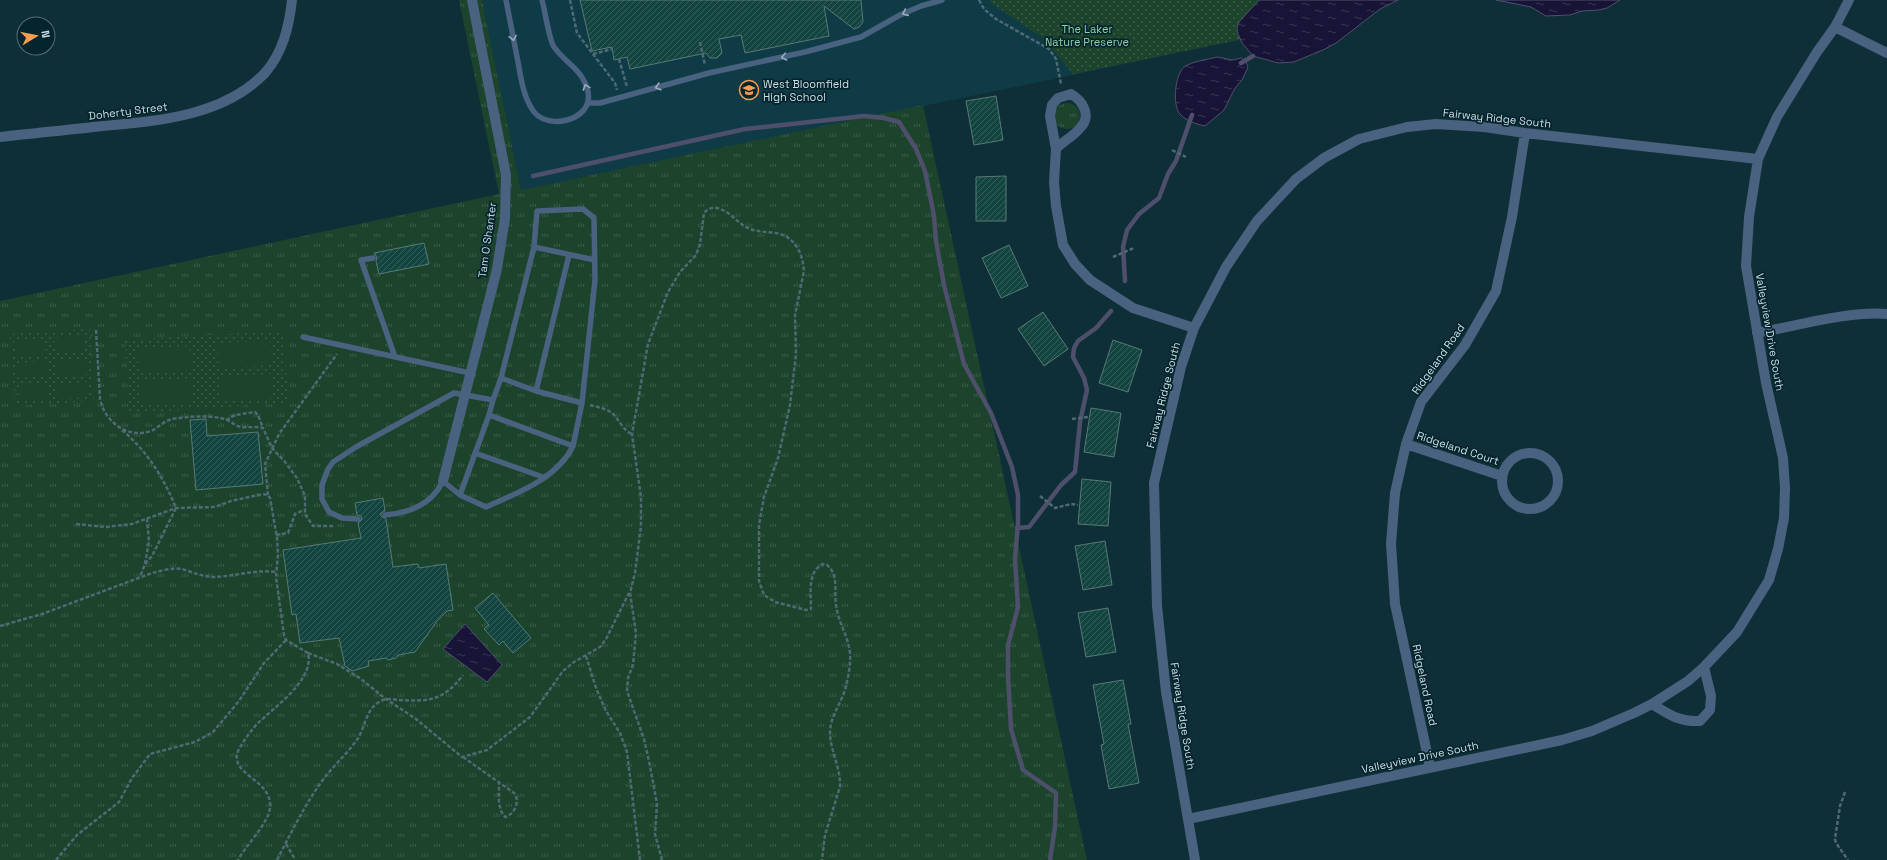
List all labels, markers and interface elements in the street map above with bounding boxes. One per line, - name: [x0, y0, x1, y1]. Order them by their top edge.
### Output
- one-way arrow: [902, 8, 910, 16]
- north arrow: [16, 16, 56, 56]
- park label: The Laker Nature Preserve: [1045, 22, 1129, 49]
- text: N: [38, 29, 53, 39]
- one-way arrow: [509, 35, 517, 41]
- one-way arrow: [781, 52, 787, 60]
- place label: West Bloomfield High School: [763, 77, 849, 104]
- school or university icon: West Bloomfield High School: [738, 79, 760, 101]
- one-way arrow: [582, 83, 590, 90]
- one-way arrow: [654, 83, 661, 91]
- street label: Doherty Street: [88, 99, 168, 123]
- street label: Fairway Ridge South: [1442, 105, 1552, 131]
- street label: Tam O Shanter: [475, 201, 499, 279]
- street label: Valleyview Drive South: [1753, 272, 1787, 392]
- street label: Ridgeland Road: [1408, 321, 1468, 397]
- street label: Fairway Ridge South: [1143, 341, 1183, 449]
- street label: Ridgeland Court: [1415, 428, 1501, 468]
- street label: Ridgeland Road: [1410, 643, 1440, 727]
- street label: Fairway Ridge South: [1168, 661, 1198, 771]
- street label: Valleyview Drive South: [1360, 738, 1480, 776]

